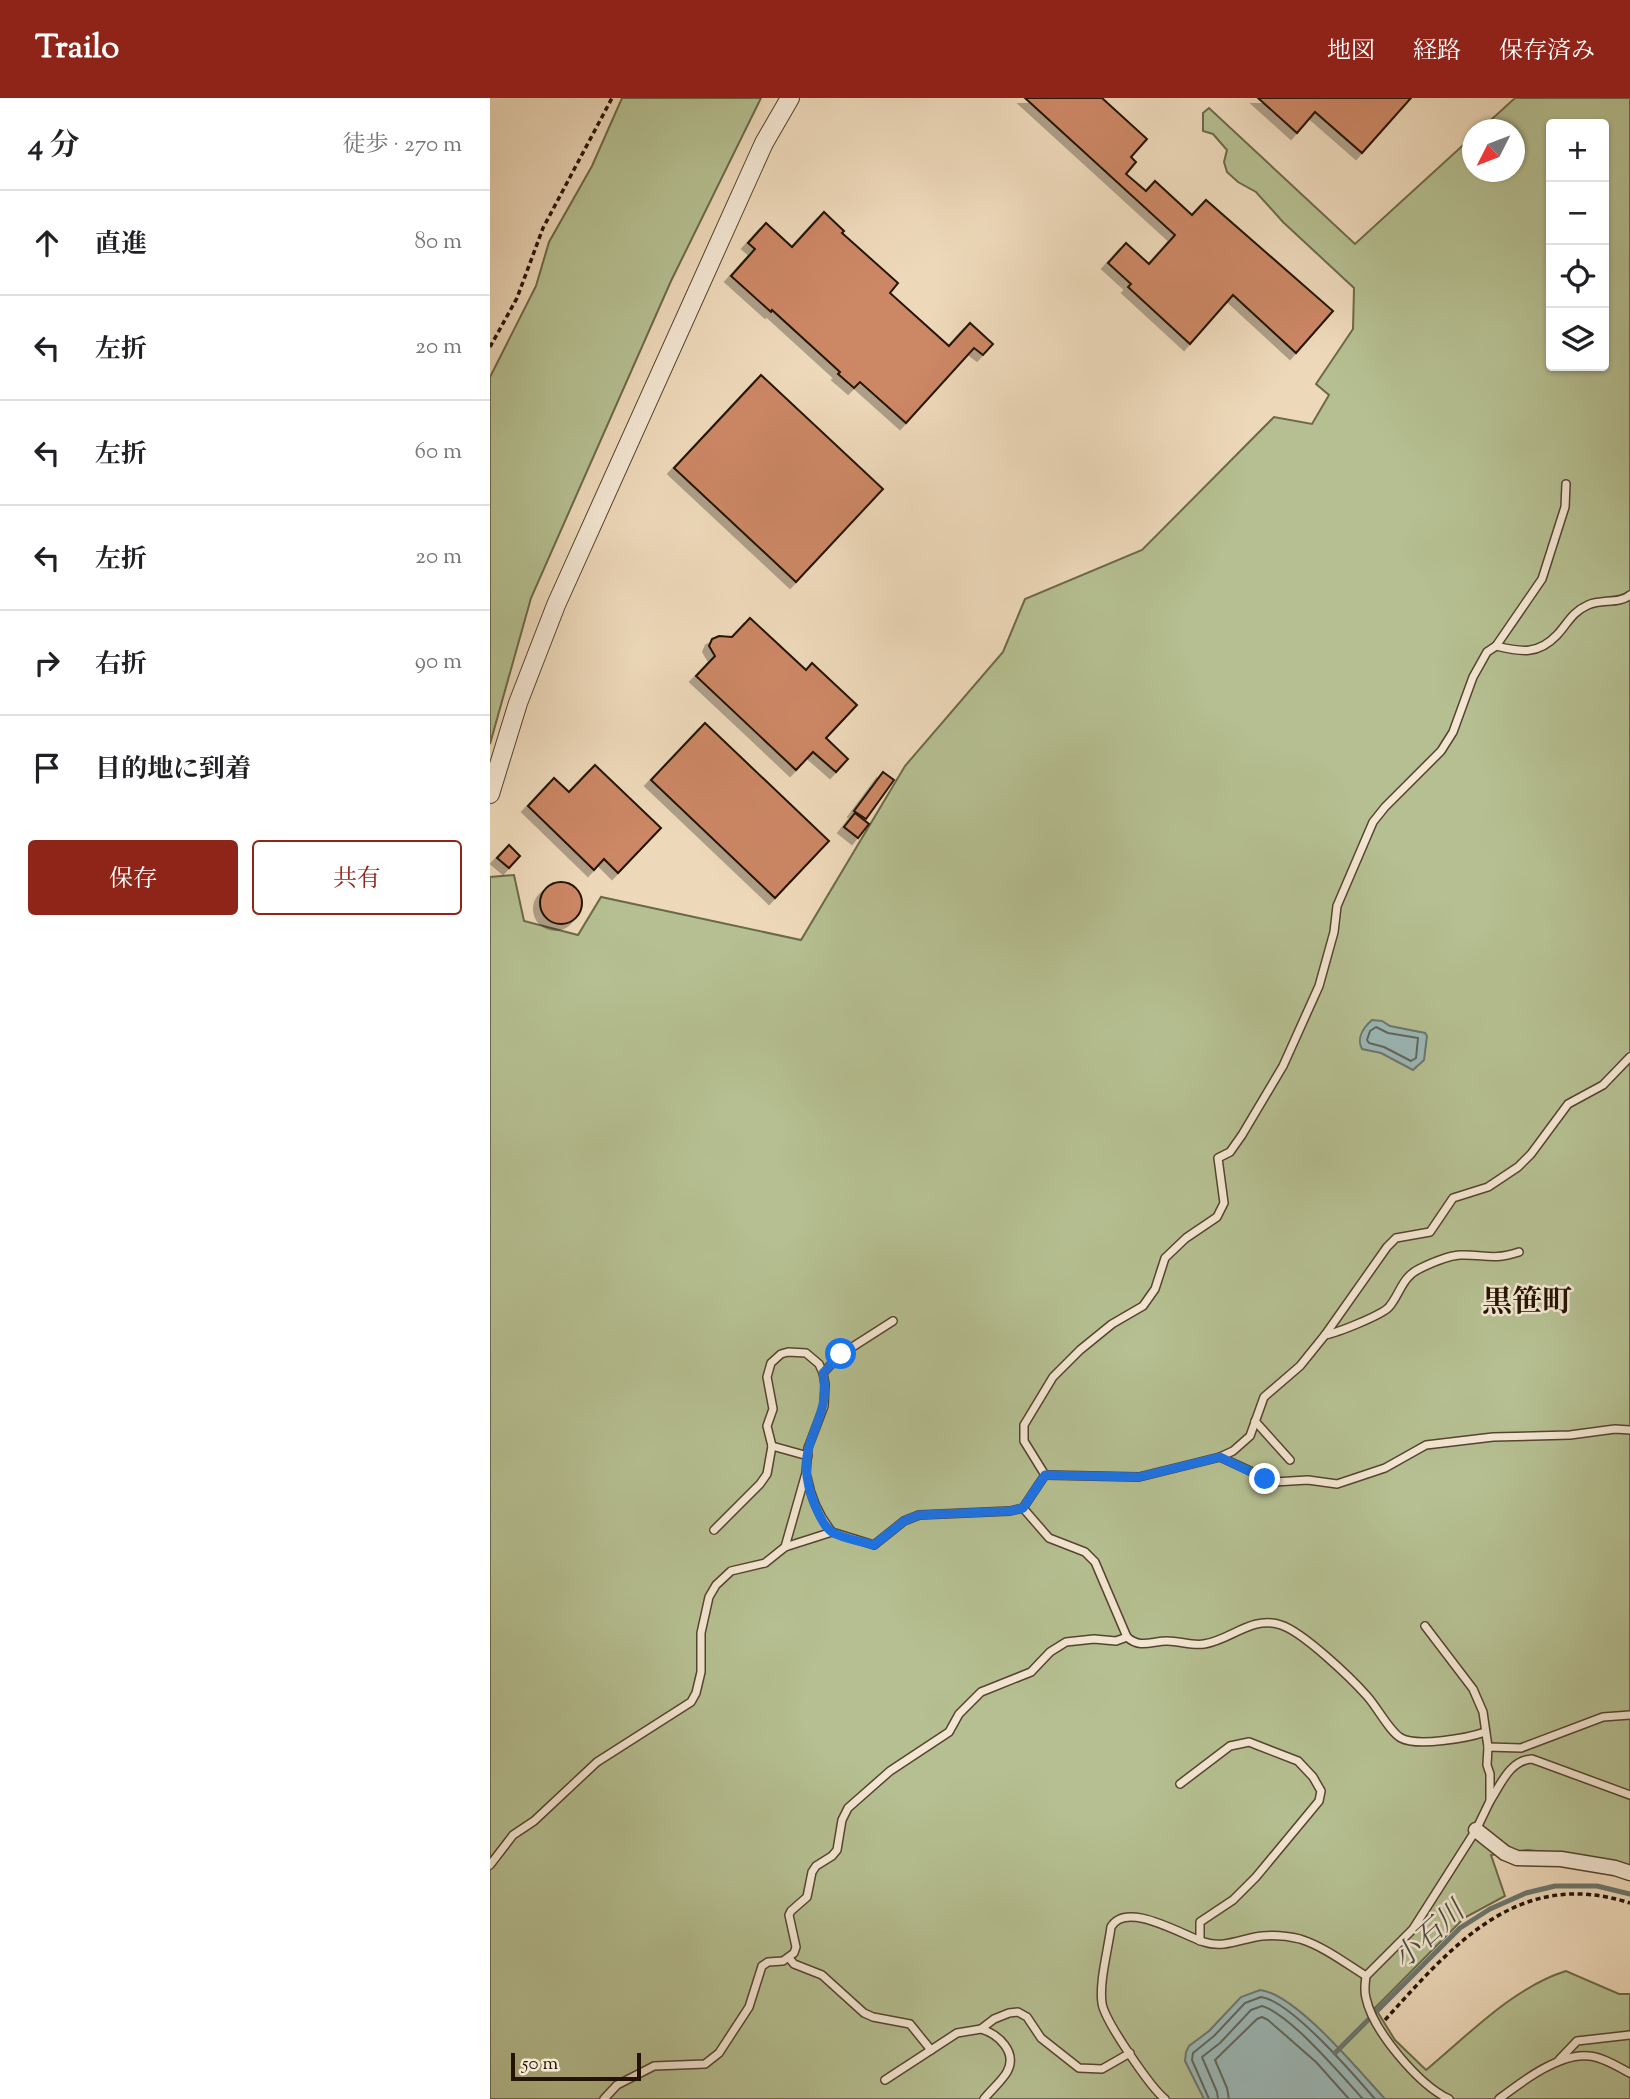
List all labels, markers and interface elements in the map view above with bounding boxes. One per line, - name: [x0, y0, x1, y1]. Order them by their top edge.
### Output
- text: Trailo: [35, 25, 119, 73]
- text: 地図: [1327, 35, 1375, 69]
- text: 経路: [1413, 35, 1461, 69]
- text: 保存済み: [1499, 35, 1595, 69]
- north arrow: [1462, 119, 1525, 182]
- map controls: [1546, 119, 1609, 371]
- button: +: [1546, 119, 1609, 182]
- text: 4 分: [28, 125, 80, 168]
- text: 徒歩 · 270 m: [342, 129, 462, 162]
- button: −: [1546, 182, 1609, 245]
- icon: ahead: [28, 224, 66, 262]
- text: 80 m: [414, 226, 462, 259]
- text: 直進: [95, 227, 147, 264]
- button: locate: [1546, 245, 1609, 308]
- button: layers: [1546, 308, 1609, 371]
- icon: left: [28, 329, 66, 367]
- text: 20 m: [415, 331, 462, 364]
- text: 左折: [95, 332, 147, 369]
- icon: left: [28, 434, 66, 472]
- text: 60 m: [414, 436, 462, 469]
- text: 左折: [95, 437, 147, 474]
- icon: left: [28, 539, 66, 577]
- text: 20 m: [415, 541, 462, 574]
- text: 左折: [95, 542, 147, 579]
- icon: right: [28, 644, 66, 682]
- text: 90 m: [415, 646, 462, 679]
- text: 右折: [95, 647, 147, 684]
- icon: arrive: [28, 749, 66, 787]
- text: 目的地に到着: [95, 752, 251, 789]
- button: 保存: [28, 840, 238, 915]
- button: 共有: [252, 840, 462, 915]
- district label: 黒笹町: [1482, 1282, 1572, 1325]
- route start: [825, 1338, 856, 1369]
- route end: [1249, 1463, 1280, 1494]
- water label: 小石川: [1385, 1891, 1477, 1979]
- scale bar: [511, 2050, 640, 2082]
- text: 50 m: [522, 2051, 558, 2078]

